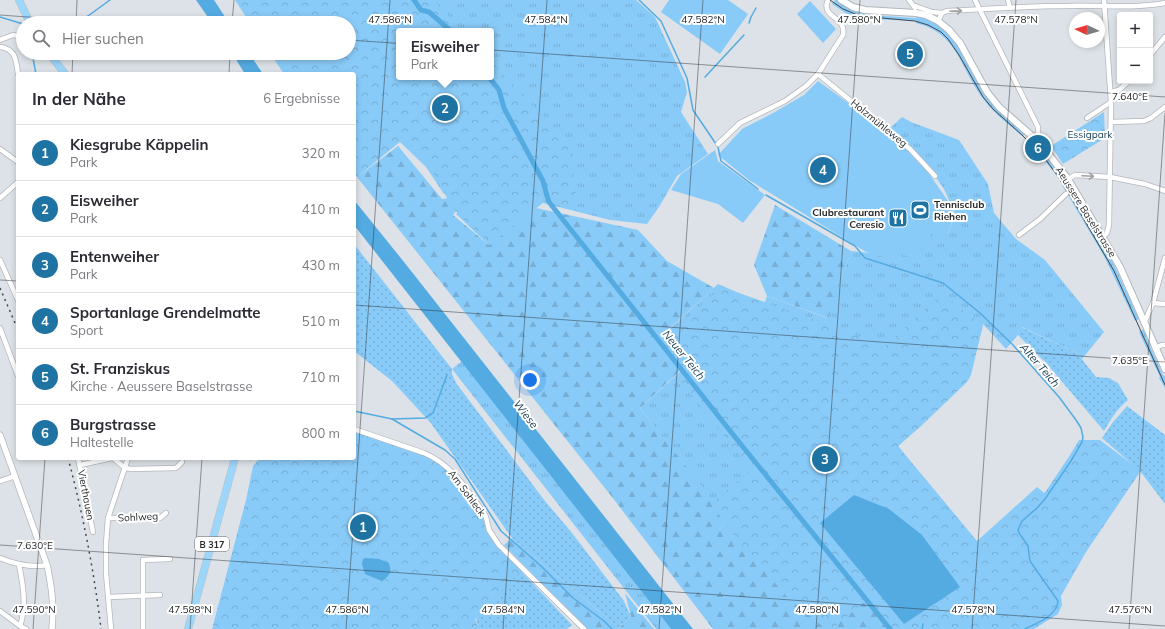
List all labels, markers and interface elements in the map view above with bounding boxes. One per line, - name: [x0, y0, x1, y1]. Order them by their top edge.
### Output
- one-way arrow: [949, 7, 962, 14]
- north arrow: [1069, 12, 1105, 48]
- map controls: [1117, 12, 1153, 84]
- button: +: [1117, 12, 1153, 48]
- text: 47.586°N: [368, 13, 412, 26]
- text: 47.584°N: [524, 13, 568, 26]
- text: 47.582°N: [681, 13, 725, 26]
- text: 47.580°N: [837, 13, 881, 26]
- text: 47.578°N: [994, 13, 1038, 26]
- search box: [16, 16, 356, 60]
- icon: search: [30, 27, 52, 49]
- popup: [396, 28, 494, 80]
- text: Hier suchen: [62, 29, 144, 48]
- text: Eisweiher: [411, 37, 479, 56]
- pin: 5: [897, 39, 923, 69]
- button: −: [1117, 48, 1153, 84]
- text: Park: [411, 56, 438, 72]
- text: In der Nähe: [32, 88, 126, 109]
- text: 6 Ergebnisse: [263, 90, 340, 106]
- text: 7.640°E: [1112, 90, 1148, 103]
- pin: 2: [432, 93, 458, 123]
- street label: Holzmühleweg: [848, 96, 910, 150]
- park label: Essigpark: [1068, 128, 1113, 141]
- pin: 6: [1025, 133, 1051, 163]
- text: Kiesgrube Käppelin: [70, 135, 208, 154]
- text: 1: [41, 145, 49, 161]
- text: 320 m: [302, 145, 340, 161]
- text: Park: [70, 154, 97, 170]
- pin: 4: [810, 155, 836, 185]
- street label: Aeussere Baselstrasse: [1053, 164, 1119, 260]
- one-way arrow: [1081, 172, 1094, 180]
- text: Eisweiher: [70, 191, 139, 210]
- place label: Tennisclub Riehen: [934, 198, 984, 223]
- sports icon: Tennisclub Riehen: [909, 199, 931, 221]
- text: 2: [41, 201, 49, 217]
- text: 410 m: [302, 201, 340, 217]
- place label: Clubrestaurant Ceresio: [812, 206, 884, 231]
- restaurant icon: Clubrestaurant Ceresio: [887, 207, 909, 229]
- text: Park: [70, 210, 97, 226]
- text: Entenweiher: [70, 247, 159, 266]
- text: 3: [41, 257, 49, 273]
- text: 430 m: [302, 257, 340, 273]
- text: Park: [70, 266, 97, 282]
- text: Sportanlage Grendelmatte: [70, 303, 261, 322]
- text: 4: [41, 313, 49, 329]
- text: 510 m: [302, 313, 340, 329]
- text: Sport: [70, 322, 103, 338]
- water label: Neuer Teich: [660, 327, 708, 383]
- water label: Alter Teich: [1016, 339, 1063, 390]
- text: 7.635°E: [1112, 354, 1148, 367]
- text: St. Franziskus: [70, 359, 170, 378]
- text: 5: [41, 369, 49, 385]
- text: 710 m: [302, 369, 340, 385]
- your location: [520, 370, 540, 390]
- text: Kirche · Aeussere Baselstrasse: [70, 378, 253, 394]
- water label: Wiese: [511, 397, 541, 431]
- text: Burgstrasse: [70, 415, 156, 434]
- text: 6: [41, 425, 49, 441]
- text: 800 m: [302, 425, 340, 441]
- text: Haltestelle: [70, 434, 134, 450]
- pin: 3: [812, 444, 838, 474]
- street label: Am Sohleck: [445, 467, 489, 519]
- street label: Vierthauen: [75, 469, 97, 521]
- street label: Sohlweg: [118, 509, 158, 525]
- pin: 1: [350, 512, 376, 542]
- road number: B 317: [195, 537, 229, 551]
- text: 7.630°E: [17, 539, 53, 552]
- text: 47.590°N: [12, 603, 56, 616]
- text: 47.588°N: [168, 603, 212, 616]
- text: 47.586°N: [325, 603, 369, 616]
- text: 47.584°N: [481, 603, 525, 616]
- text: 47.582°N: [638, 603, 682, 616]
- text: 47.580°N: [795, 603, 839, 616]
- text: 47.578°N: [951, 603, 995, 616]
- text: 47.576°N: [1108, 603, 1152, 616]

